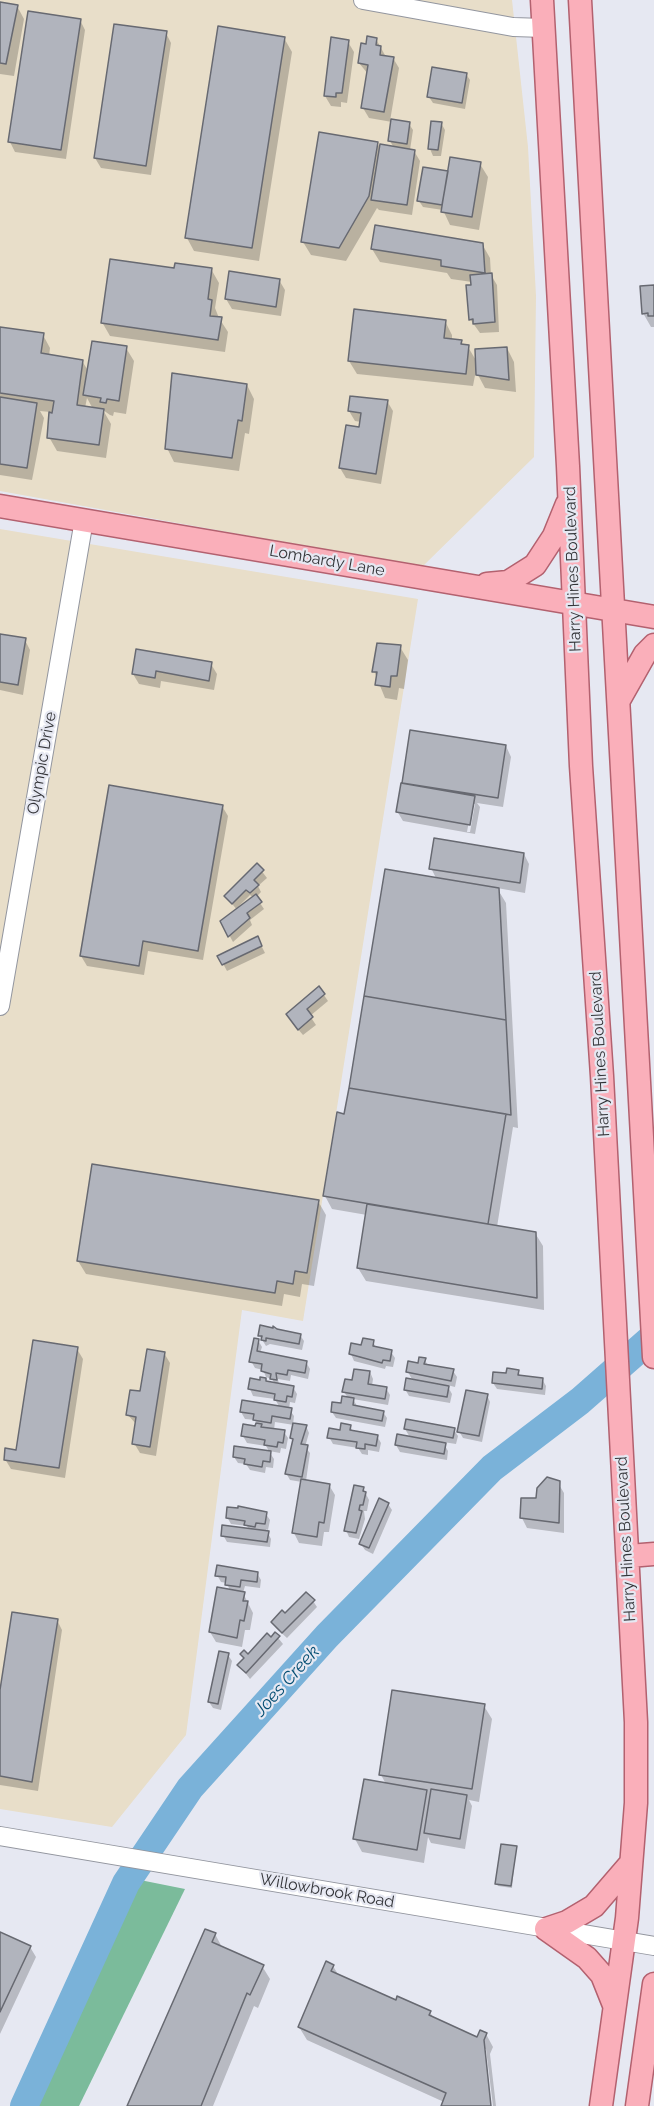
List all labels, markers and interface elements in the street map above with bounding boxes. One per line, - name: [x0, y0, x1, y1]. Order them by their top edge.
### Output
- street label: Harry Hines Boulevard: [561, 486, 585, 652]
- street label: Lombardy Lane: [268, 541, 386, 581]
- street label: Olympic Drive: [24, 710, 60, 816]
- street label: Harry Hines Boulevard: [586, 971, 614, 1137]
- street label: Harry Hines Boulevard: [612, 1456, 640, 1622]
- water label: Joes Creek: [250, 1641, 324, 1721]
- street label: Willowbrook Road: [258, 1870, 396, 1912]

